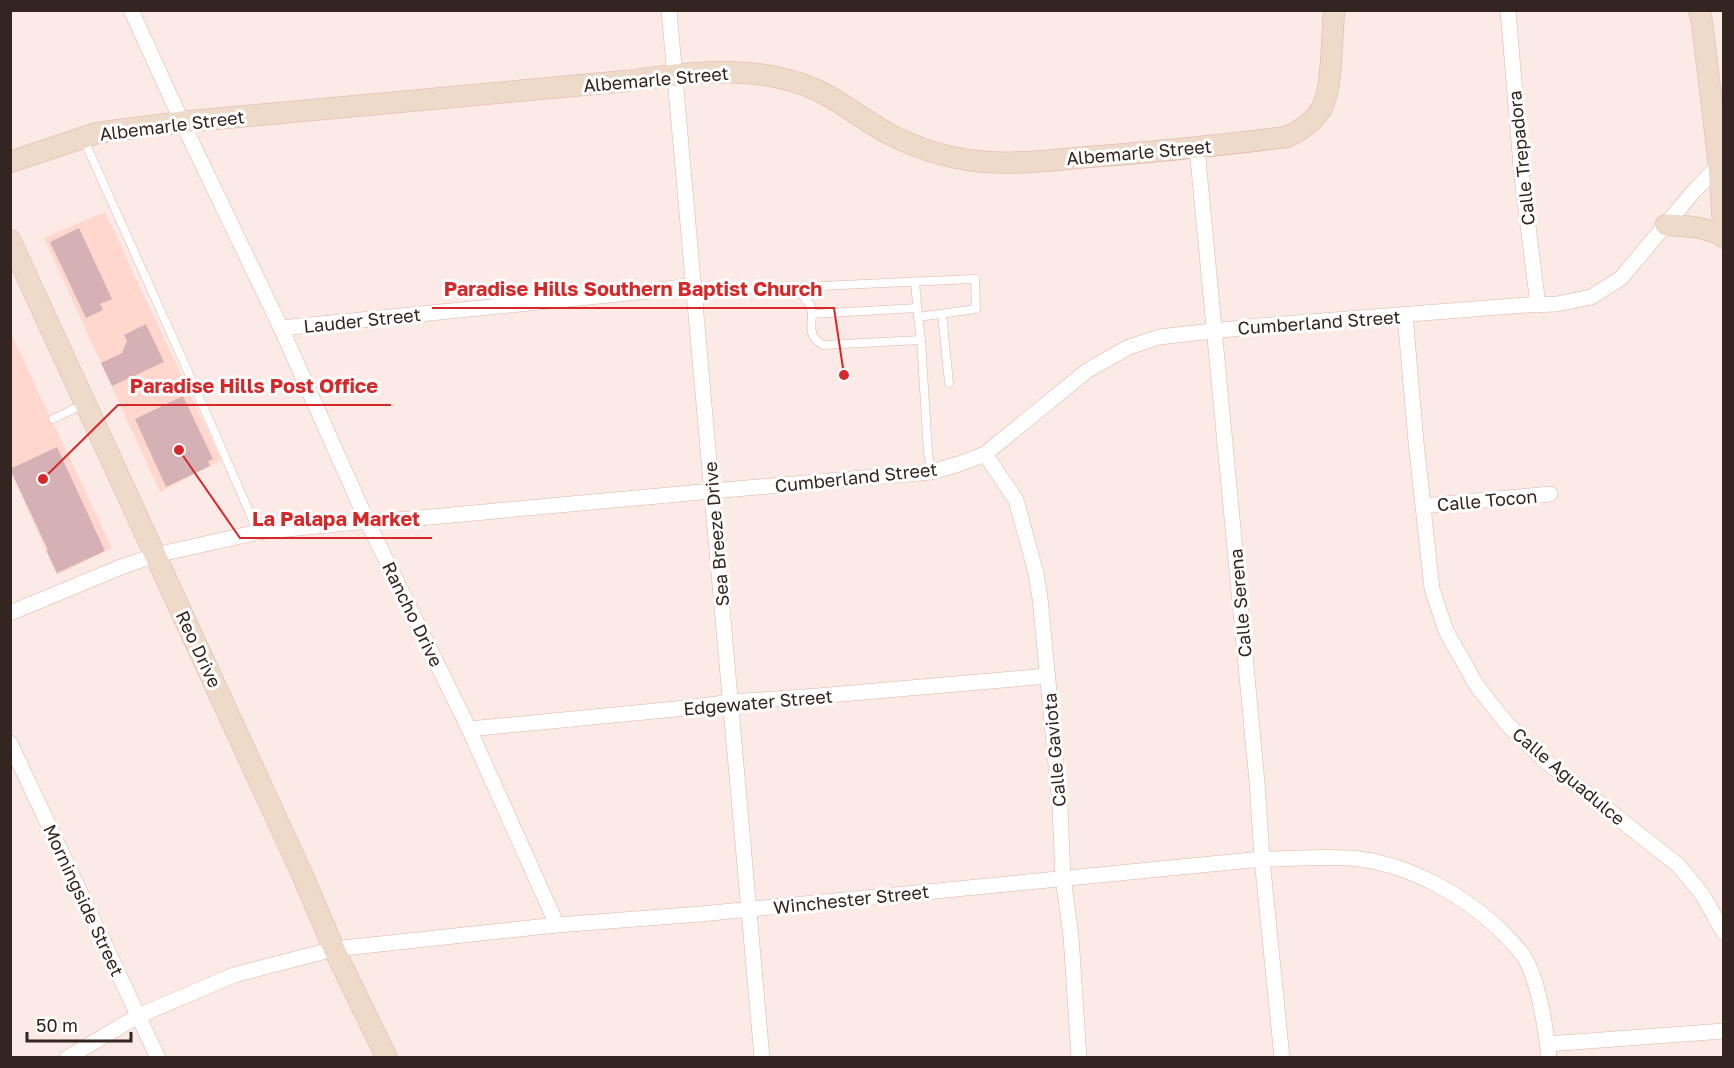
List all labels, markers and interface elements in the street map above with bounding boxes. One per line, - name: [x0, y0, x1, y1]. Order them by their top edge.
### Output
- street label: Albemarle Street: [582, 62, 730, 96]
- street label: Calle Trepadora: [1503, 89, 1539, 227]
- street label: Albemarle Street: [98, 105, 246, 145]
- street label: Albemarle Street: [1065, 135, 1213, 169]
- callout: Paradise Hills Southern Baptist Church: [432, 270, 834, 308]
- text: Paradise Hills Southern Baptist Church: [444, 276, 822, 300]
- street label: Lauder Street: [302, 303, 422, 337]
- street label: Cumberland Street: [1237, 305, 1401, 339]
- callout: Paradise Hills Post Office: [118, 367, 391, 405]
- text: Paradise Hills Post Office: [130, 373, 378, 397]
- street label: Cumberland Street: [774, 458, 938, 496]
- street label: Sea Breeze Drive: [699, 461, 733, 607]
- street label: Calle Tocon: [1436, 485, 1538, 515]
- callout: La Palapa Market: [240, 500, 432, 538]
- text: La Palapa Market: [252, 506, 420, 530]
- street label: Calle Serena: [1224, 548, 1256, 658]
- street label: Rancho Drive: [378, 558, 448, 670]
- street label: Reo Drive: [172, 607, 226, 691]
- street label: Edgewater Street: [682, 685, 834, 719]
- street label: Calle Gaviota: [1038, 692, 1070, 808]
- street label: Calle Aguadulce: [1508, 722, 1630, 830]
- street label: Morningside Street: [39, 821, 129, 979]
- street label: Winchester Street: [772, 880, 930, 918]
- scale bar: [27, 1005, 130, 1043]
- text: 50 m: [36, 1014, 78, 1036]

